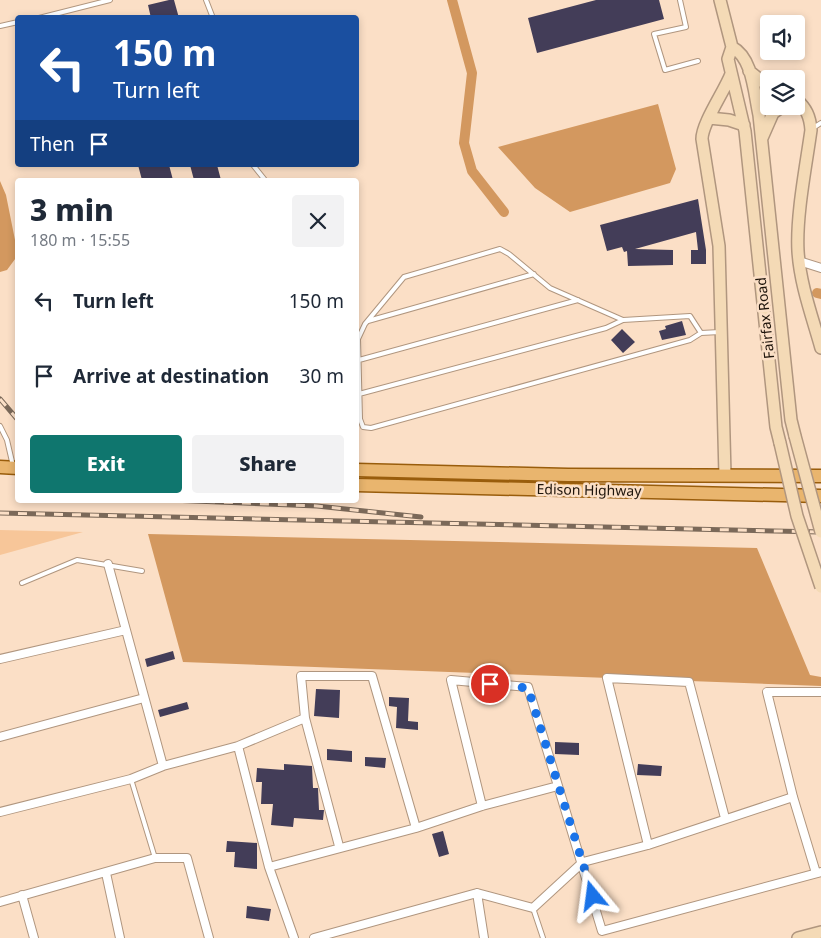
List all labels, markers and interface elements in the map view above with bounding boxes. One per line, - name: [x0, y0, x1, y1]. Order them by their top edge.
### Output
- map controls: [760, 15, 805, 115]
- button: sound: [760, 15, 805, 60]
- text: 150 m: [113, 29, 216, 76]
- icon: left: [30, 35, 95, 100]
- button: layers: [760, 70, 805, 115]
- text: Turn left: [113, 74, 200, 104]
- icon: arrive: [85, 130, 113, 158]
- text: Then: [30, 131, 75, 157]
- text: 3 min: [30, 189, 114, 230]
- button: close: [292, 195, 344, 247]
- text: 180 m · 15:55: [30, 229, 130, 251]
- street label: Fairfax Road: [751, 276, 778, 360]
- icon: left: [30, 287, 58, 315]
- text: Turn left: [73, 288, 154, 314]
- text: 150 m: [289, 288, 344, 314]
- icon: arrive: [30, 362, 58, 390]
- text: Arrive at destination: [73, 363, 269, 389]
- text: 30 m: [300, 363, 344, 389]
- button: Exit: [30, 435, 182, 493]
- button: Share: [192, 435, 344, 493]
- street label: Edison Highway: [536, 479, 642, 500]
- pin: [469, 663, 511, 705]
- icon: arrive: [476, 670, 504, 698]
- position arrow: [566, 869, 618, 921]

